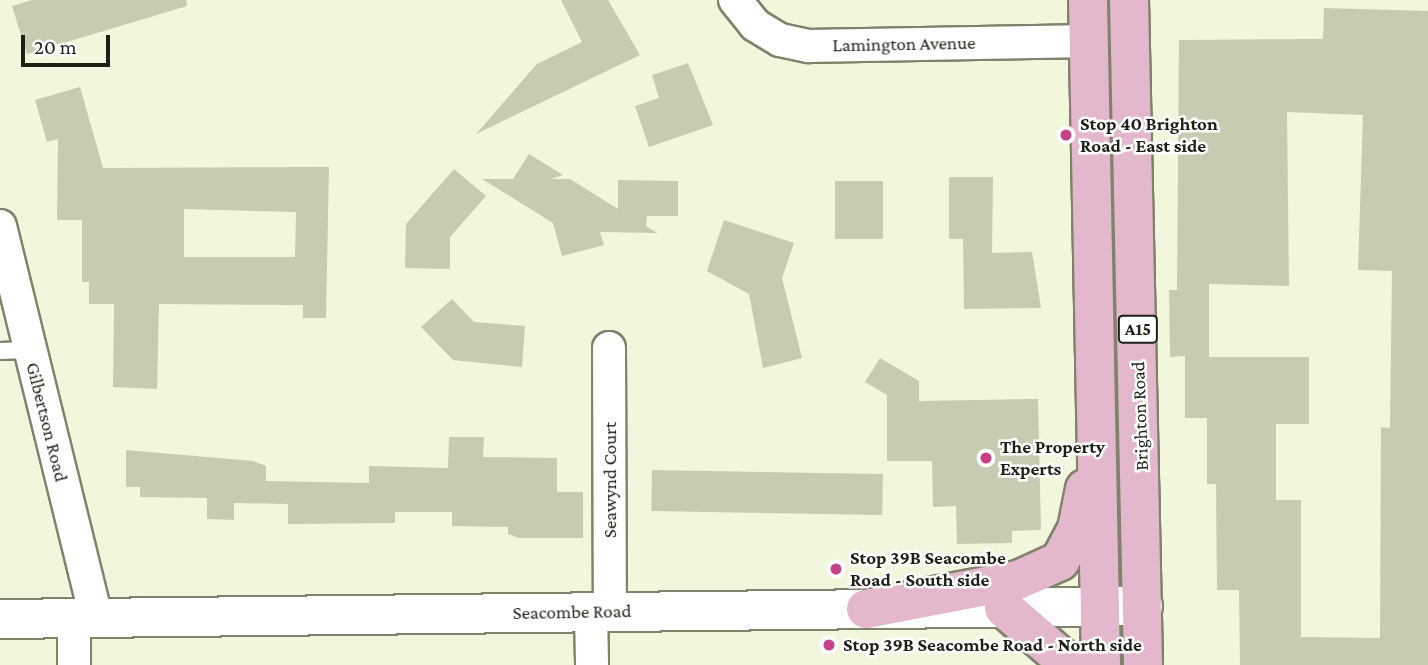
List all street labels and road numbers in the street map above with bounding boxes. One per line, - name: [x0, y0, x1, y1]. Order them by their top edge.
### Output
- street label: Lamington Avenue: [832, 31, 976, 57]
- road number: A15: [1117, 314, 1159, 344]
- street label: Gilbertson Road: [21, 360, 73, 484]
- street label: Brighton Road: [1127, 361, 1153, 471]
- street label: Seawynd Court: [599, 422, 621, 538]
- street label: Seacombe Road: [512, 600, 632, 624]

